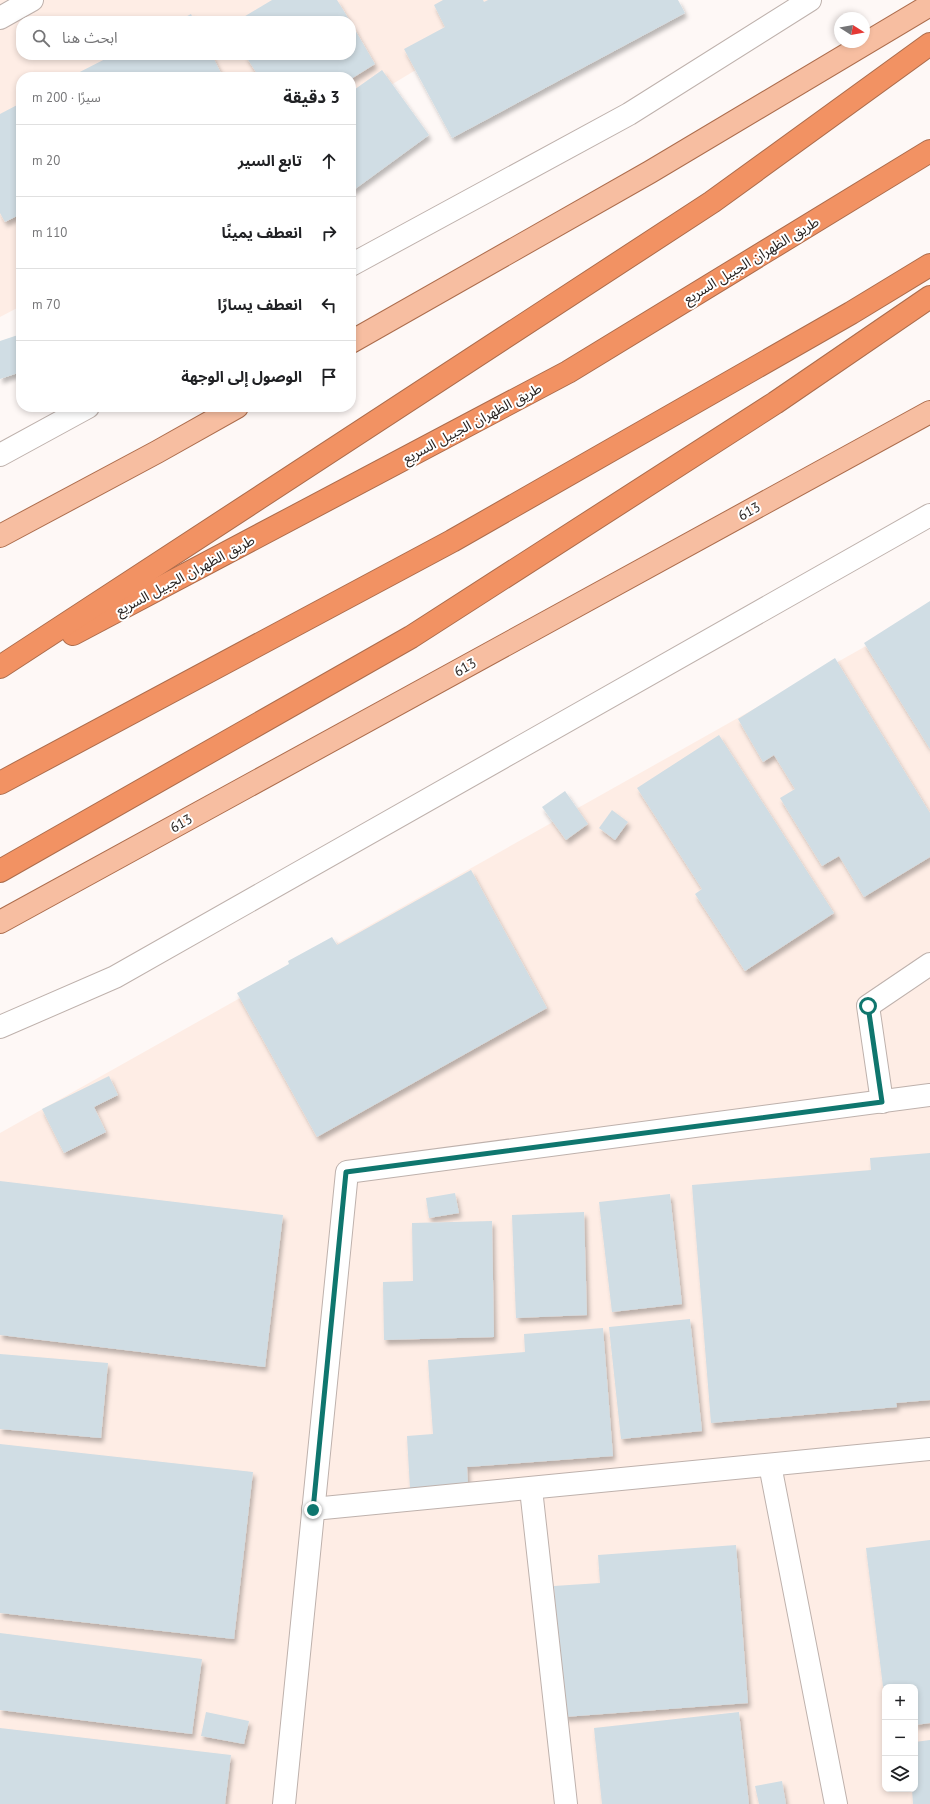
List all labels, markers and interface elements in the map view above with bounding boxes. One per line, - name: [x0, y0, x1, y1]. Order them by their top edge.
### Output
- north arrow: [834, 12, 870, 48]
- search box: [16, 16, 356, 60]
- icon: search: [30, 27, 52, 49]
- text: ابحث هنا: [62, 28, 118, 47]
- text: 3 دقيقة: [283, 86, 340, 108]
- text: سيرًا · 200 m: [32, 89, 101, 106]
- icon: ahead: [318, 150, 340, 172]
- text: تابع السير: [238, 151, 302, 170]
- text: 20 m: [32, 152, 60, 169]
- street label: طريق الظهران الجبيل السريع: [680, 212, 823, 309]
- icon: right: [318, 222, 340, 244]
- text: انعطف يمينًا: [222, 223, 302, 242]
- text: 110 m: [32, 224, 67, 241]
- icon: left: [318, 294, 340, 316]
- text: انعطف يسارًا: [218, 295, 302, 314]
- text: 70 m: [32, 296, 60, 313]
- icon: arrive: [318, 366, 340, 388]
- text: الوصول إلى الوجهة: [181, 367, 302, 386]
- street label: طريق الظهران الجبيل السريع: [399, 379, 546, 469]
- street label: 613: [735, 498, 763, 524]
- street label: طريق الظهران الجبيل السريع: [112, 531, 259, 621]
- street label: 613: [451, 654, 479, 680]
- street label: 613: [167, 810, 195, 836]
- route start: [859, 997, 877, 1015]
- route end: [304, 1501, 322, 1519]
- map controls: [882, 1684, 918, 1792]
- button: +: [882, 1684, 918, 1720]
- button: −: [882, 1720, 918, 1756]
- button: layers: [882, 1756, 918, 1792]

